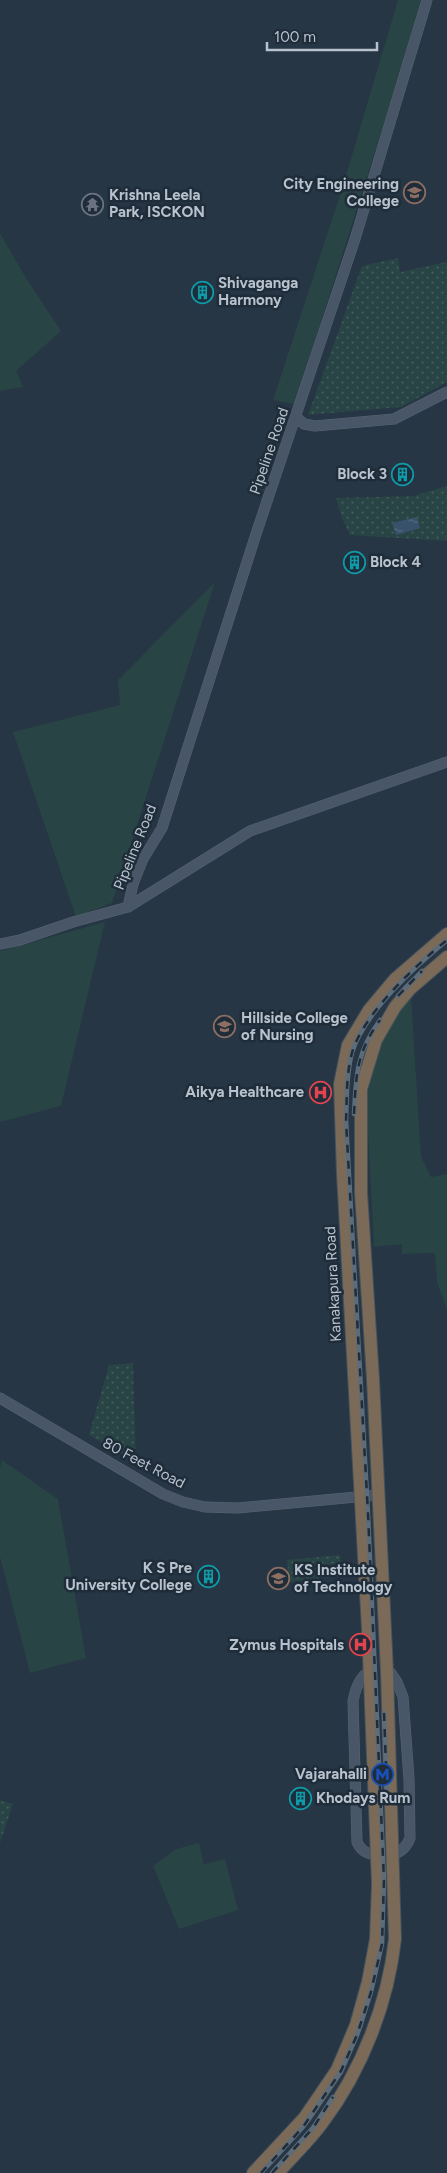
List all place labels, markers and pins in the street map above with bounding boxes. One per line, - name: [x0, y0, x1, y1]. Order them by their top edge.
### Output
- place label: City Engineering College: [283, 175, 400, 210]
- school or university icon: City Engineering College: [403, 181, 427, 205]
- place label: Krishna Leela Park, ISCKON: [109, 186, 205, 221]
- temple icon: Krishna Leela Park, ISCKON: [81, 192, 105, 216]
- place label: Shivaganga Harmony: [218, 274, 298, 309]
- building icon: Shivaganga Harmony: [190, 280, 214, 304]
- building icon: Block 3: [391, 462, 415, 486]
- place label: Block 3: [337, 465, 387, 483]
- building icon: Block 4: [342, 550, 366, 574]
- place label: Block 4: [370, 553, 421, 571]
- place label: Hillside College of Nursing: [241, 1009, 349, 1044]
- school or university icon: Hillside College of Nursing: [213, 1015, 237, 1039]
- hospital icon: Aikya Healthcare: [308, 1080, 332, 1104]
- place label: Aikya Healthcare: [185, 1083, 305, 1101]
- place label: K S Pre University College: [65, 1559, 193, 1594]
- place label: KS Institute of Technology: [294, 1561, 393, 1596]
- building icon: K S Pre University College: [196, 1565, 220, 1589]
- school or university icon: KS Institute of Technology: [266, 1567, 290, 1591]
- hospital icon: Zymus Hospitals: [348, 1633, 372, 1657]
- place label: Zymus Hospitals: [229, 1636, 344, 1654]
- metro station icon: Vajarahalli: [371, 1762, 395, 1786]
- place label: Vajarahalli: [295, 1765, 367, 1783]
- building icon: Khodays Rum: [288, 1786, 312, 1810]
- place label: Khodays Rum: [316, 1789, 410, 1807]

